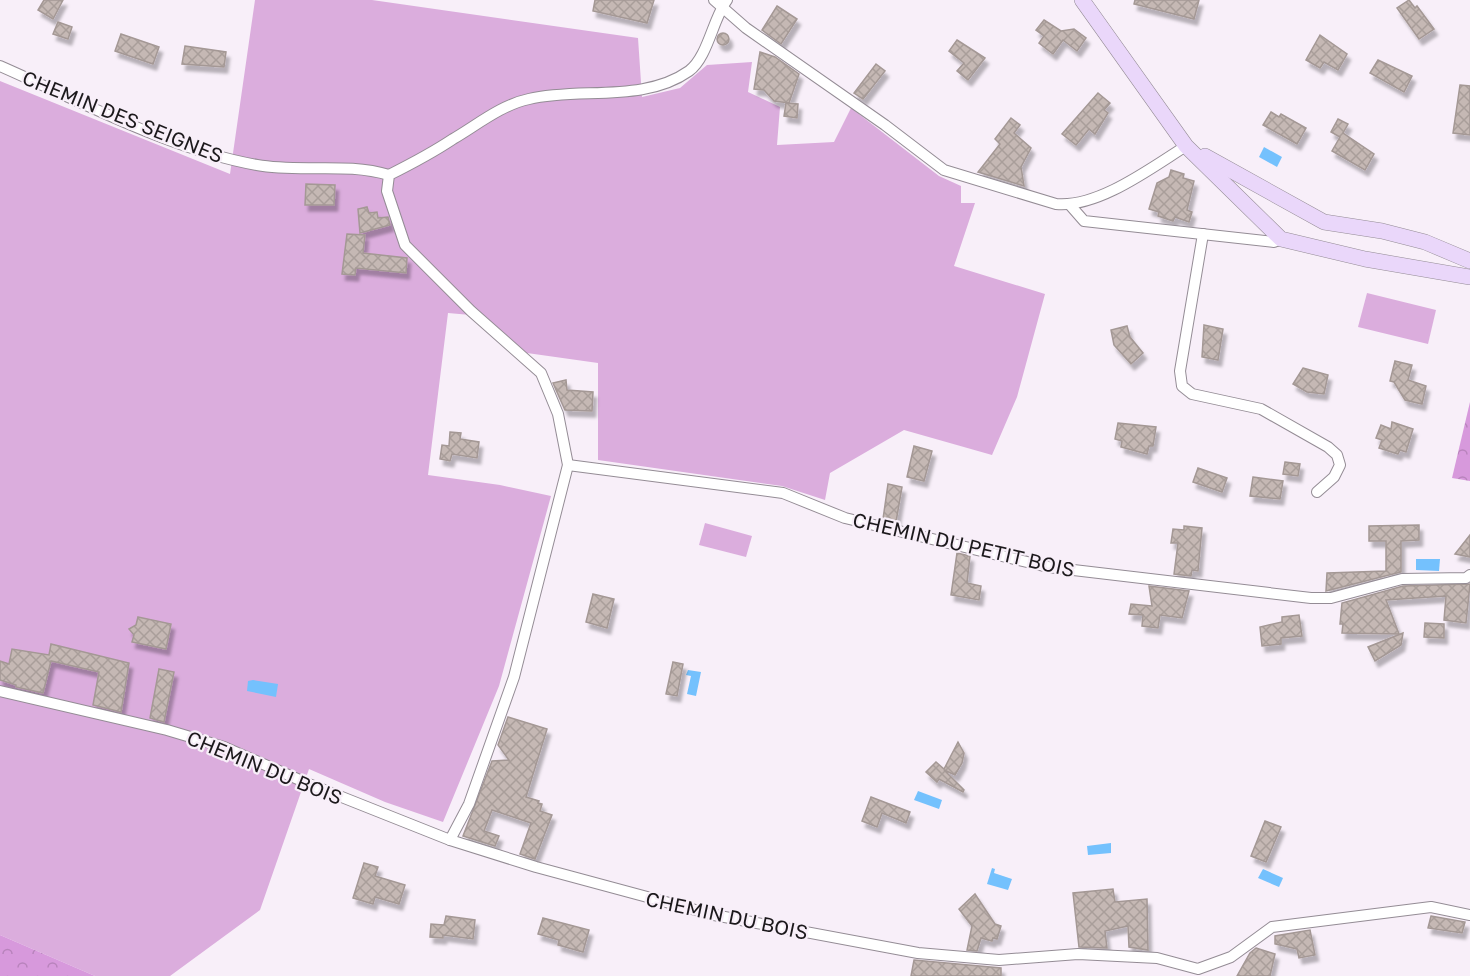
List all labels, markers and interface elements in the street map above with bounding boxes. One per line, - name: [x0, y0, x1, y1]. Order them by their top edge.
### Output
- street label: CHEMIN DES SEIGNES: [19, 65, 227, 167]
- street label: CHEMIN DU PETIT BOIS: [851, 507, 1077, 581]
- street label: CHEMIN DU BOIS: [184, 725, 346, 809]
- street label: CHEMIN DU BOIS: [644, 886, 810, 944]

